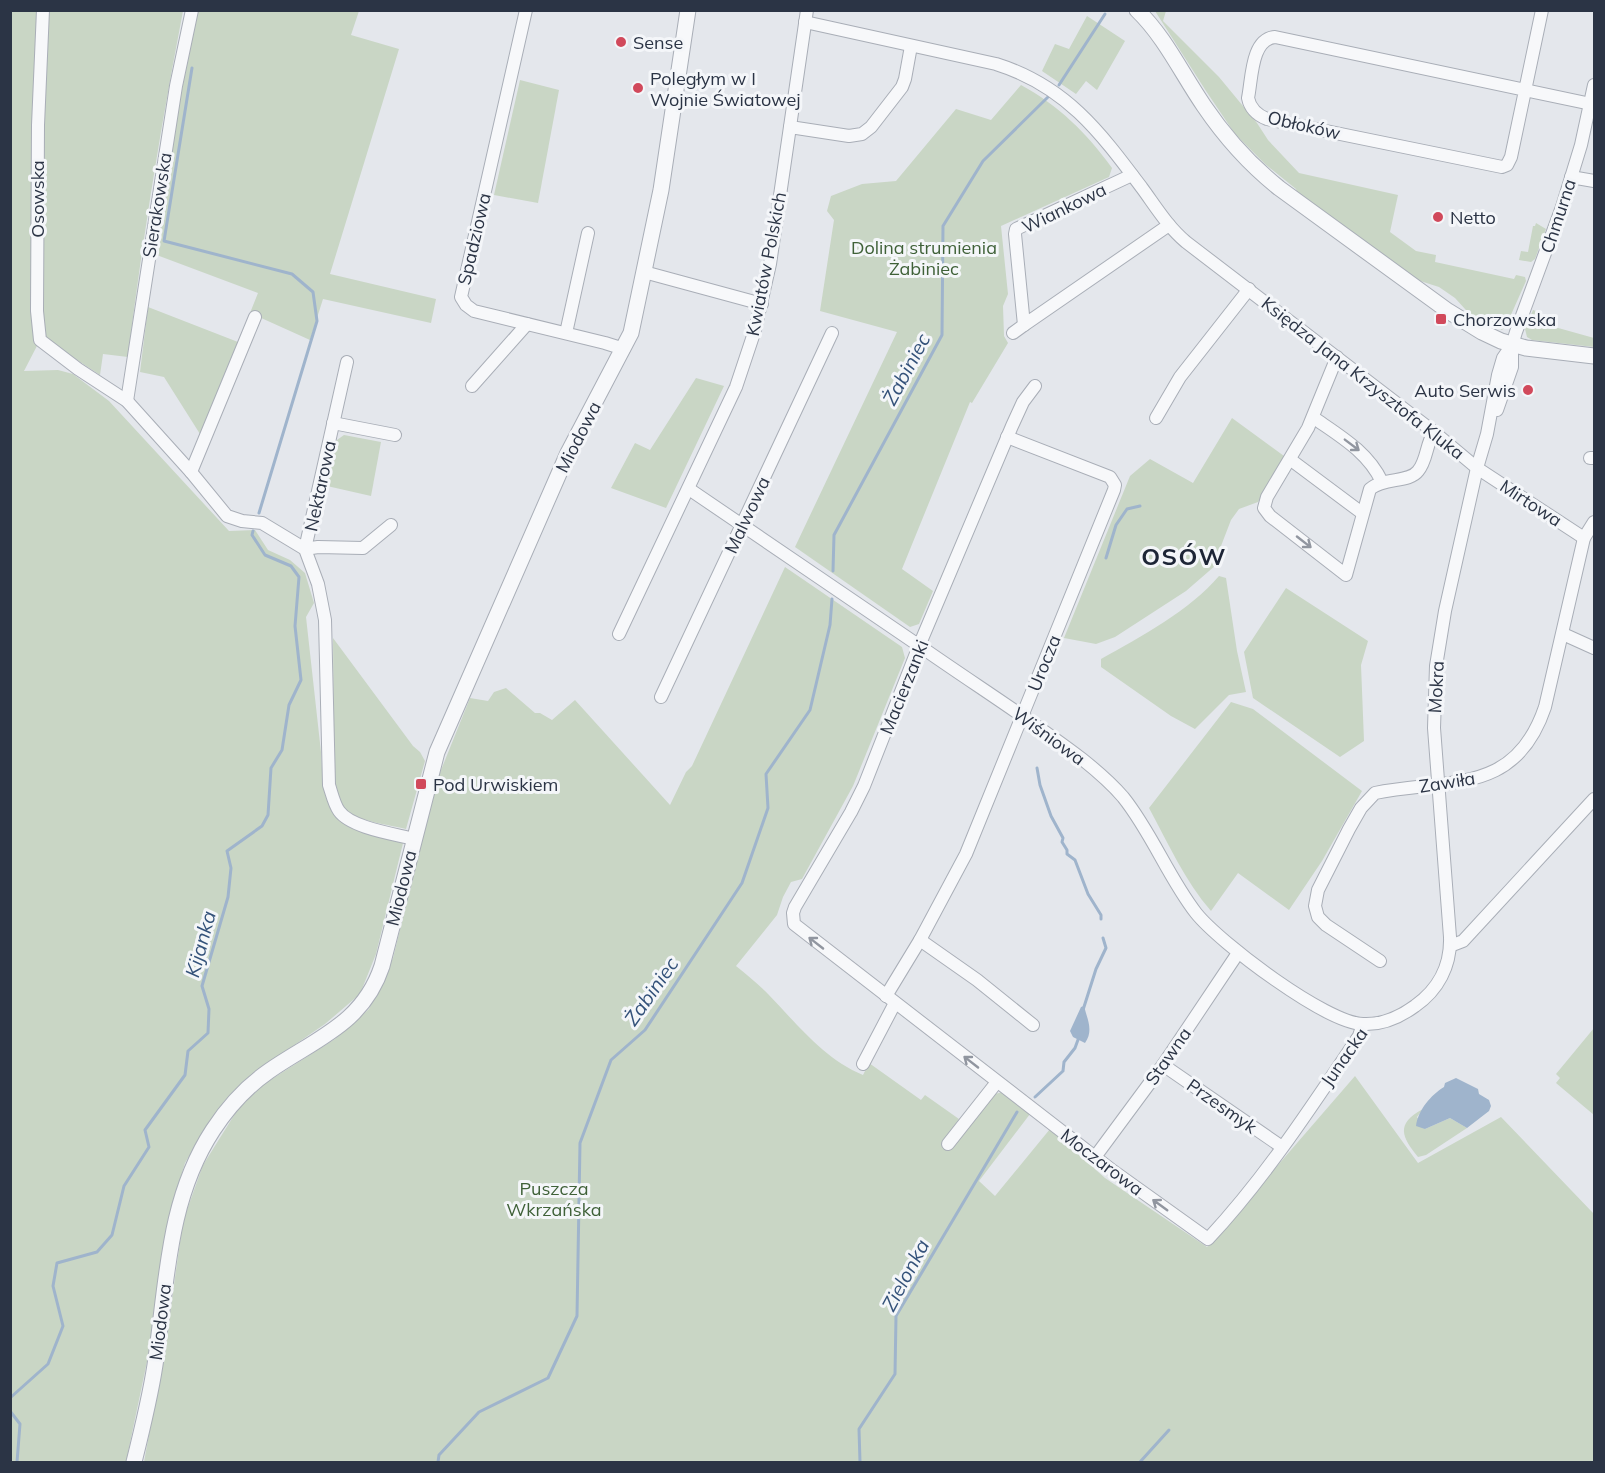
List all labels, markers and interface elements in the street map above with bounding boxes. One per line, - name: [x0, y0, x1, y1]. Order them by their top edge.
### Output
- place label: Sense: [633, 31, 683, 54]
- marker: Sense: [614, 35, 628, 49]
- place label: Poległym w I Wojnie Światowej: [650, 67, 801, 111]
- marker: Poległym w I Wojnie Światowej: [631, 81, 645, 95]
- street label: Obłoków: [1265, 105, 1343, 145]
- street label: Sierakowska: [137, 151, 177, 259]
- street label: Osowska: [26, 160, 49, 238]
- street label: Chmurna: [1535, 176, 1581, 256]
- street label: Wiankowa: [1018, 178, 1110, 238]
- street label: Kwiatów Polskich: [741, 190, 791, 338]
- street label: Spadziowa: [452, 191, 496, 287]
- place label: Netto: [1450, 206, 1496, 229]
- marker: Netto: [1431, 210, 1445, 224]
- park label: Dolina strumienia Żabiniec: [851, 236, 997, 280]
- street label: Księdza Jana Krzysztofa Kluka: [1257, 292, 1469, 464]
- place label: Chorzowska: [1453, 308, 1556, 331]
- marker: Chorzowska: [1434, 312, 1448, 326]
- water label: Żabiniec: [877, 329, 935, 409]
- place label: Auto Serwis: [1414, 379, 1516, 402]
- marker: Auto Serwis: [1521, 383, 1535, 397]
- street label: Miodowa: [550, 397, 606, 477]
- street label: Nektarowa: [299, 439, 341, 533]
- one-way arrow: [1344, 439, 1360, 452]
- street label: Malwowa: [719, 473, 775, 557]
- street label: Mirtowa: [1496, 474, 1566, 532]
- one-way arrow: [1296, 536, 1312, 549]
- district label: OSÓW: [1141, 541, 1227, 571]
- street label: Urocza: [1022, 631, 1066, 695]
- street label: Macierzanki: [875, 636, 933, 738]
- street label: Mokra: [1423, 660, 1449, 714]
- street label: Wiśniowa: [1008, 702, 1090, 770]
- street label: Zawiła: [1417, 766, 1477, 798]
- place label: Pod Urwiskiem: [433, 773, 558, 796]
- marker: Pod Urwiskiem: [414, 777, 428, 791]
- street label: Miodowa: [381, 848, 421, 928]
- water label: Kijanka: [179, 908, 221, 980]
- one-way arrow: [809, 937, 825, 949]
- water label: Żabiniec: [618, 952, 684, 1030]
- street label: Stawna: [1140, 1023, 1196, 1089]
- street label: Junacka: [1315, 1023, 1373, 1091]
- one-way arrow: [963, 1056, 979, 1069]
- street label: Przesmyk: [1182, 1073, 1262, 1139]
- street label: Moczarowa: [1056, 1123, 1148, 1201]
- park label: Puszcza Wkrzańska: [506, 1177, 602, 1221]
- one-way arrow: [1152, 1199, 1168, 1211]
- water label: Zielonka: [876, 1235, 934, 1315]
- street label: Miodowa: [144, 1282, 176, 1362]

